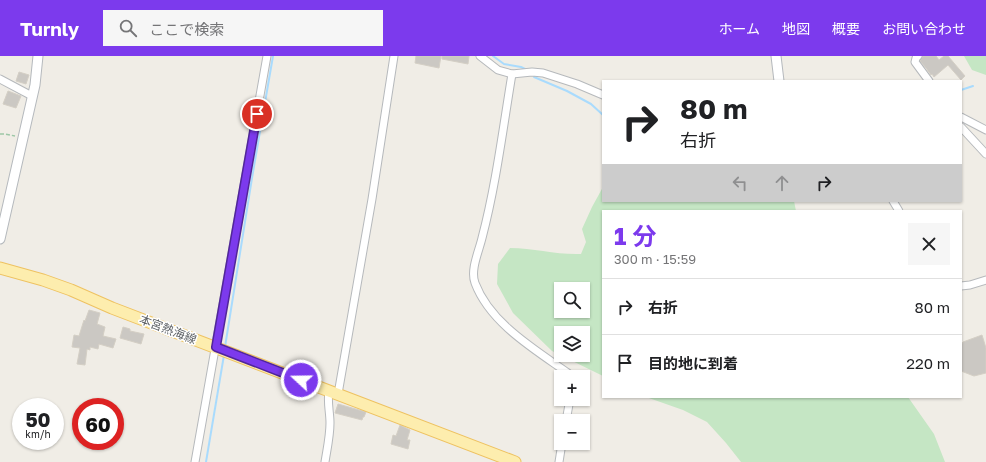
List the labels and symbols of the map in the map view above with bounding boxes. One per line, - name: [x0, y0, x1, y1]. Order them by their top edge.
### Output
- pin: [240, 97, 274, 131]
- street label: 本宮熱海線: [137, 311, 199, 347]
- position arrow: [280, 359, 322, 401]
- speed limit sign: 60: [72, 398, 124, 450]

